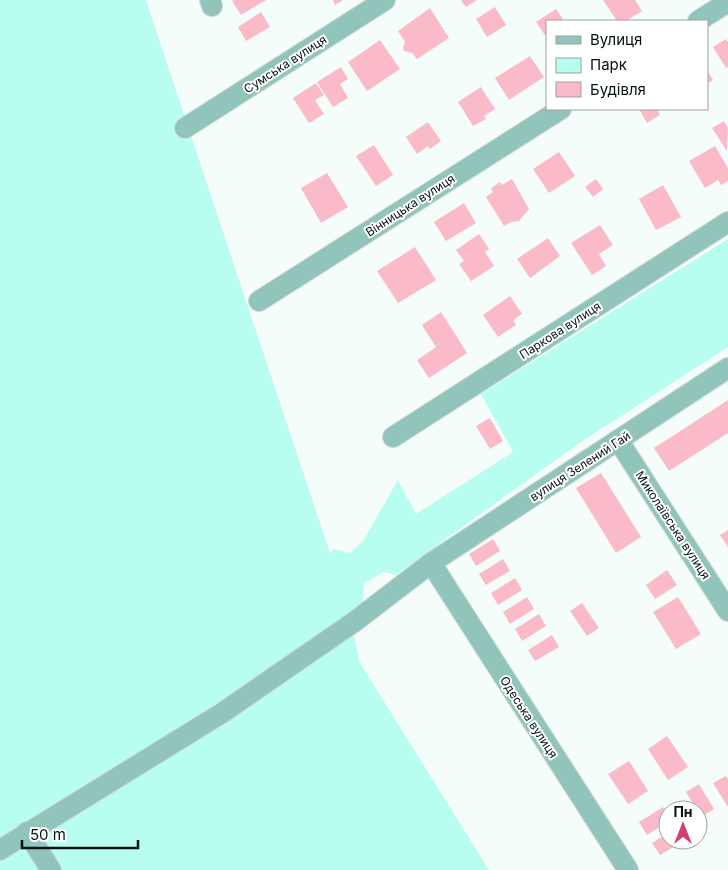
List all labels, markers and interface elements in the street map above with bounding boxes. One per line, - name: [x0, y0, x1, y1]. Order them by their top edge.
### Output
- legend: [546, 20, 708, 110]
- text: Вулиця: [590, 30, 642, 49]
- street label: Сумська вулиця: [241, 32, 329, 96]
- text: Парк: [590, 55, 627, 74]
- text: Будівля: [590, 80, 646, 99]
- street label: Вінницька вулиця: [363, 171, 457, 239]
- street label: Паркова вулиця: [516, 298, 604, 362]
- street label: вулиця Зелений Гай: [527, 428, 633, 504]
- street label: Миколаївська вулиця: [632, 468, 714, 582]
- street label: Одеська вулиця: [497, 673, 561, 761]
- north arrow: [658, 800, 708, 850]
- text: Пн: [673, 803, 693, 820]
- scale bar: [22, 818, 139, 850]
- text: 50 m: [30, 825, 66, 844]

